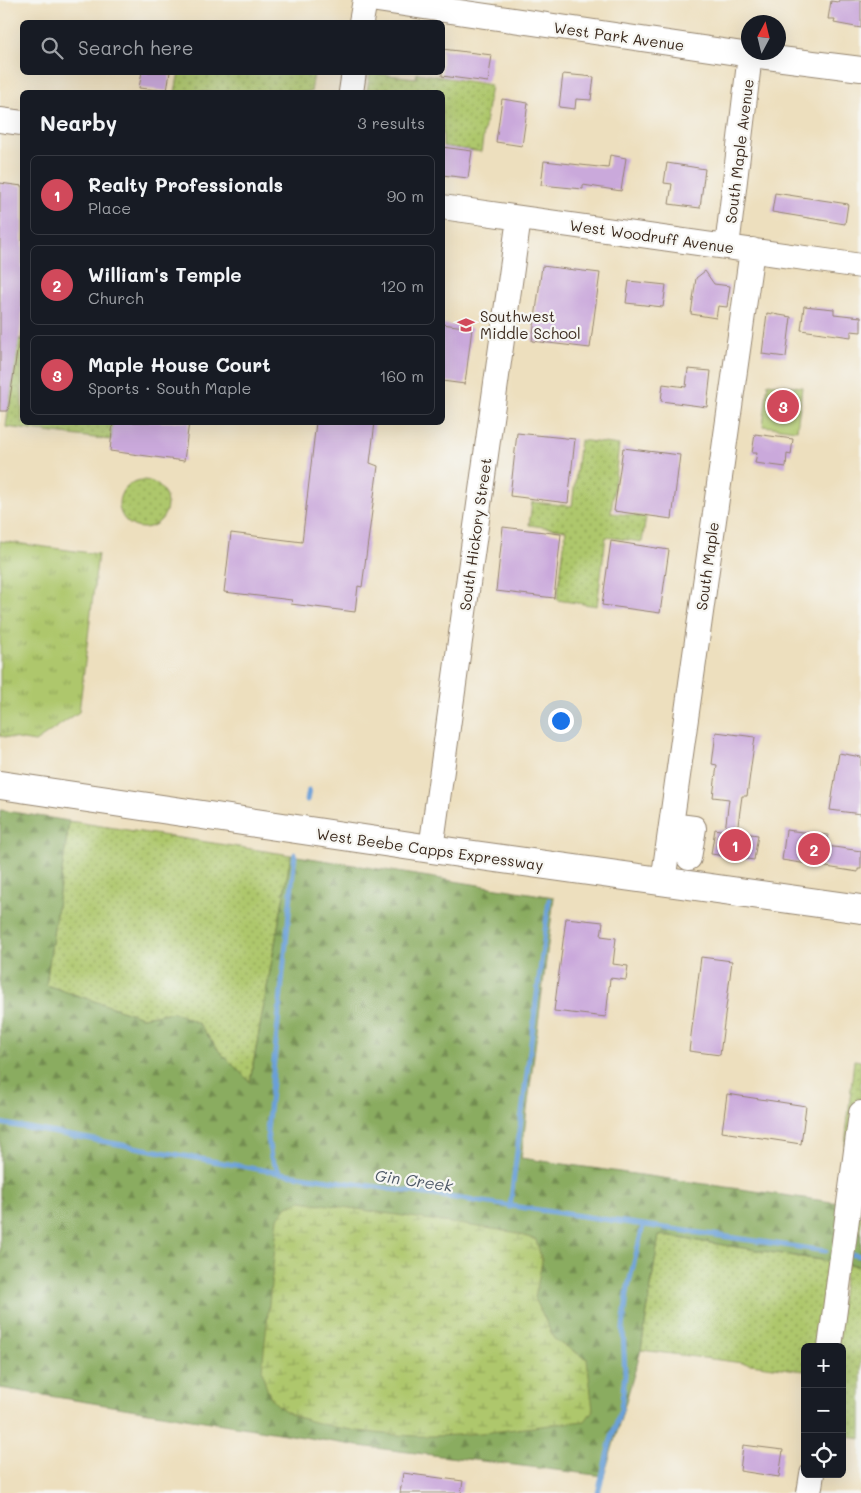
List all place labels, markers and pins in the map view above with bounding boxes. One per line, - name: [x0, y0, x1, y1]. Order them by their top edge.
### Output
- place label: Southwest Middle School: [480, 306, 581, 343]
- school or university icon: Southwest Middle School: [456, 315, 476, 335]
- pin: 3: [767, 387, 799, 425]
- pin: 1: [719, 826, 751, 864]
- pin: 2: [798, 830, 830, 868]

